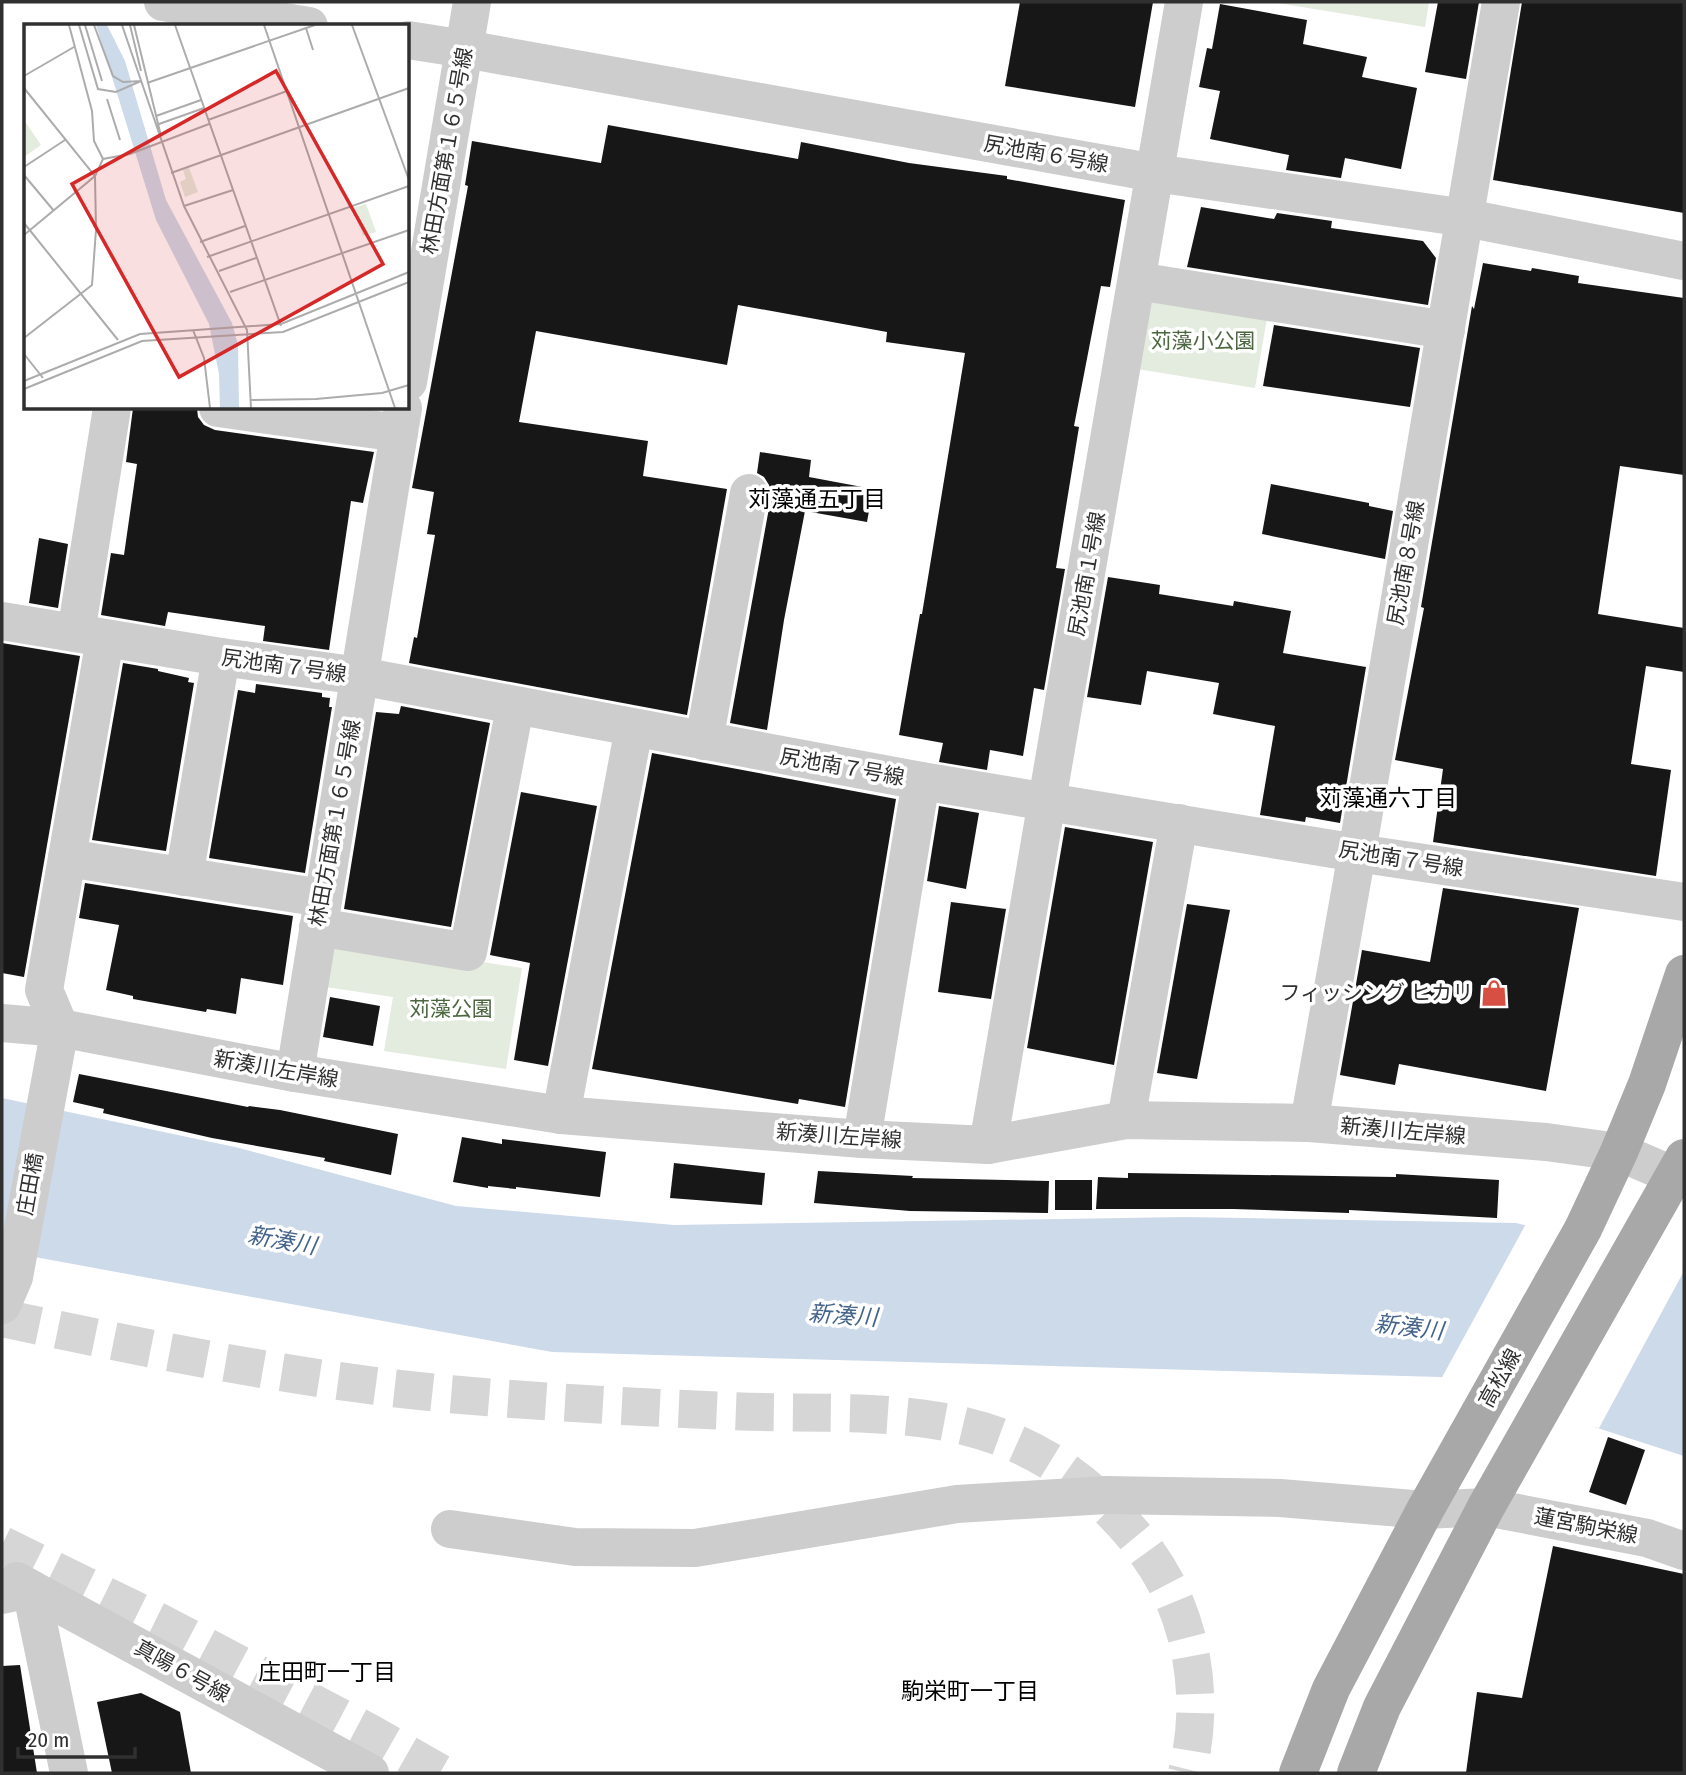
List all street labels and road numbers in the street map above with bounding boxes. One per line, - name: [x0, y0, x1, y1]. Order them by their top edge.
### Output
- street label: 林田方面第１６５号線: [416, 45, 478, 257]
- street label: 尻池南６号線: [982, 130, 1110, 178]
- street label: 尻池南８号線: [1382, 499, 1430, 627]
- street label: 尻池南１号線: [1063, 510, 1111, 638]
- street label: 尻池南７号線: [220, 644, 348, 688]
- street label: 林田方面第１６５号線: [304, 717, 366, 929]
- street label: 尻池南７号線: [778, 743, 906, 791]
- street label: 尻池南７号線: [1337, 836, 1465, 882]
- street label: 新湊川左岸線: [212, 1045, 340, 1093]
- street label: 新湊川左岸線: [1339, 1113, 1467, 1149]
- street label: 新湊川左岸線: [775, 1119, 903, 1153]
- street label: 庄田橋: [12, 1151, 48, 1217]
- street label: 高松線: [1473, 1344, 1527, 1412]
- street label: 蓮宮駒栄線: [1532, 1503, 1640, 1549]
- street label: 真陽６号線: [130, 1634, 234, 1708]

